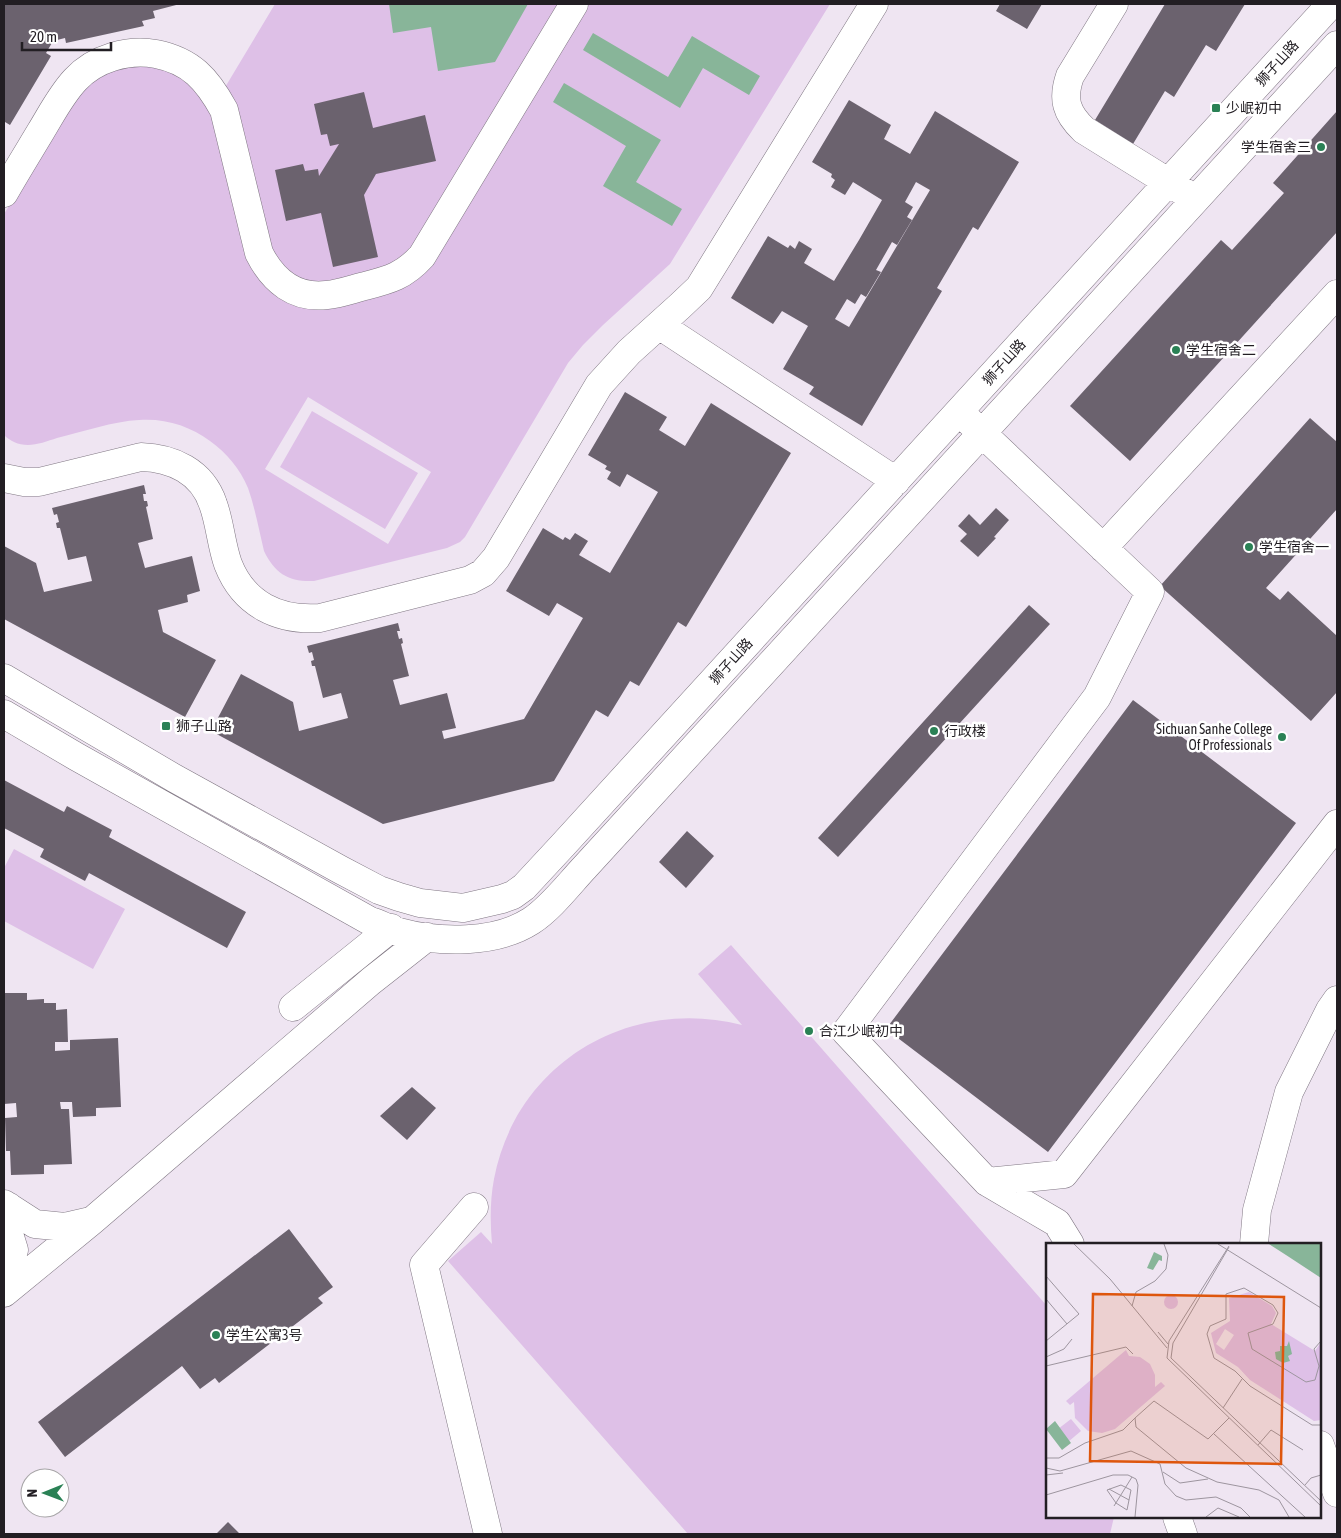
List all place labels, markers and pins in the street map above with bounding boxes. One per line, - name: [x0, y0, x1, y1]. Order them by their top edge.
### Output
- place label: 少岷初中: [1226, 100, 1282, 116]
- marker: 少岷初中: [1210, 102, 1222, 114]
- place label: 学生宿舍三: [1241, 139, 1311, 155]
- marker: 学生宿舍三: [1315, 141, 1327, 153]
- place label: 学生宿舍二: [1186, 342, 1256, 358]
- marker: 学生宿舍二: [1170, 344, 1182, 356]
- place label: 学生宿舍一: [1259, 539, 1329, 555]
- marker: 学生宿舍一: [1243, 541, 1255, 553]
- place label: 狮子山路: [176, 718, 232, 734]
- marker: 狮子山路: [160, 720, 172, 732]
- place label: Sichuan Sanhe College Of Professionals: [1156, 721, 1272, 753]
- place label: 行政楼: [944, 723, 986, 739]
- marker: 行政楼: [928, 725, 940, 737]
- marker: Sichuan Sanhe College Of Professionals: [1276, 731, 1288, 743]
- place label: 合江少岷初中: [819, 1023, 903, 1039]
- marker: 合江少岷初中: [803, 1025, 815, 1037]
- place label: 学生公寓3号: [226, 1327, 303, 1343]
- marker: 学生公寓3号: [210, 1329, 222, 1341]

